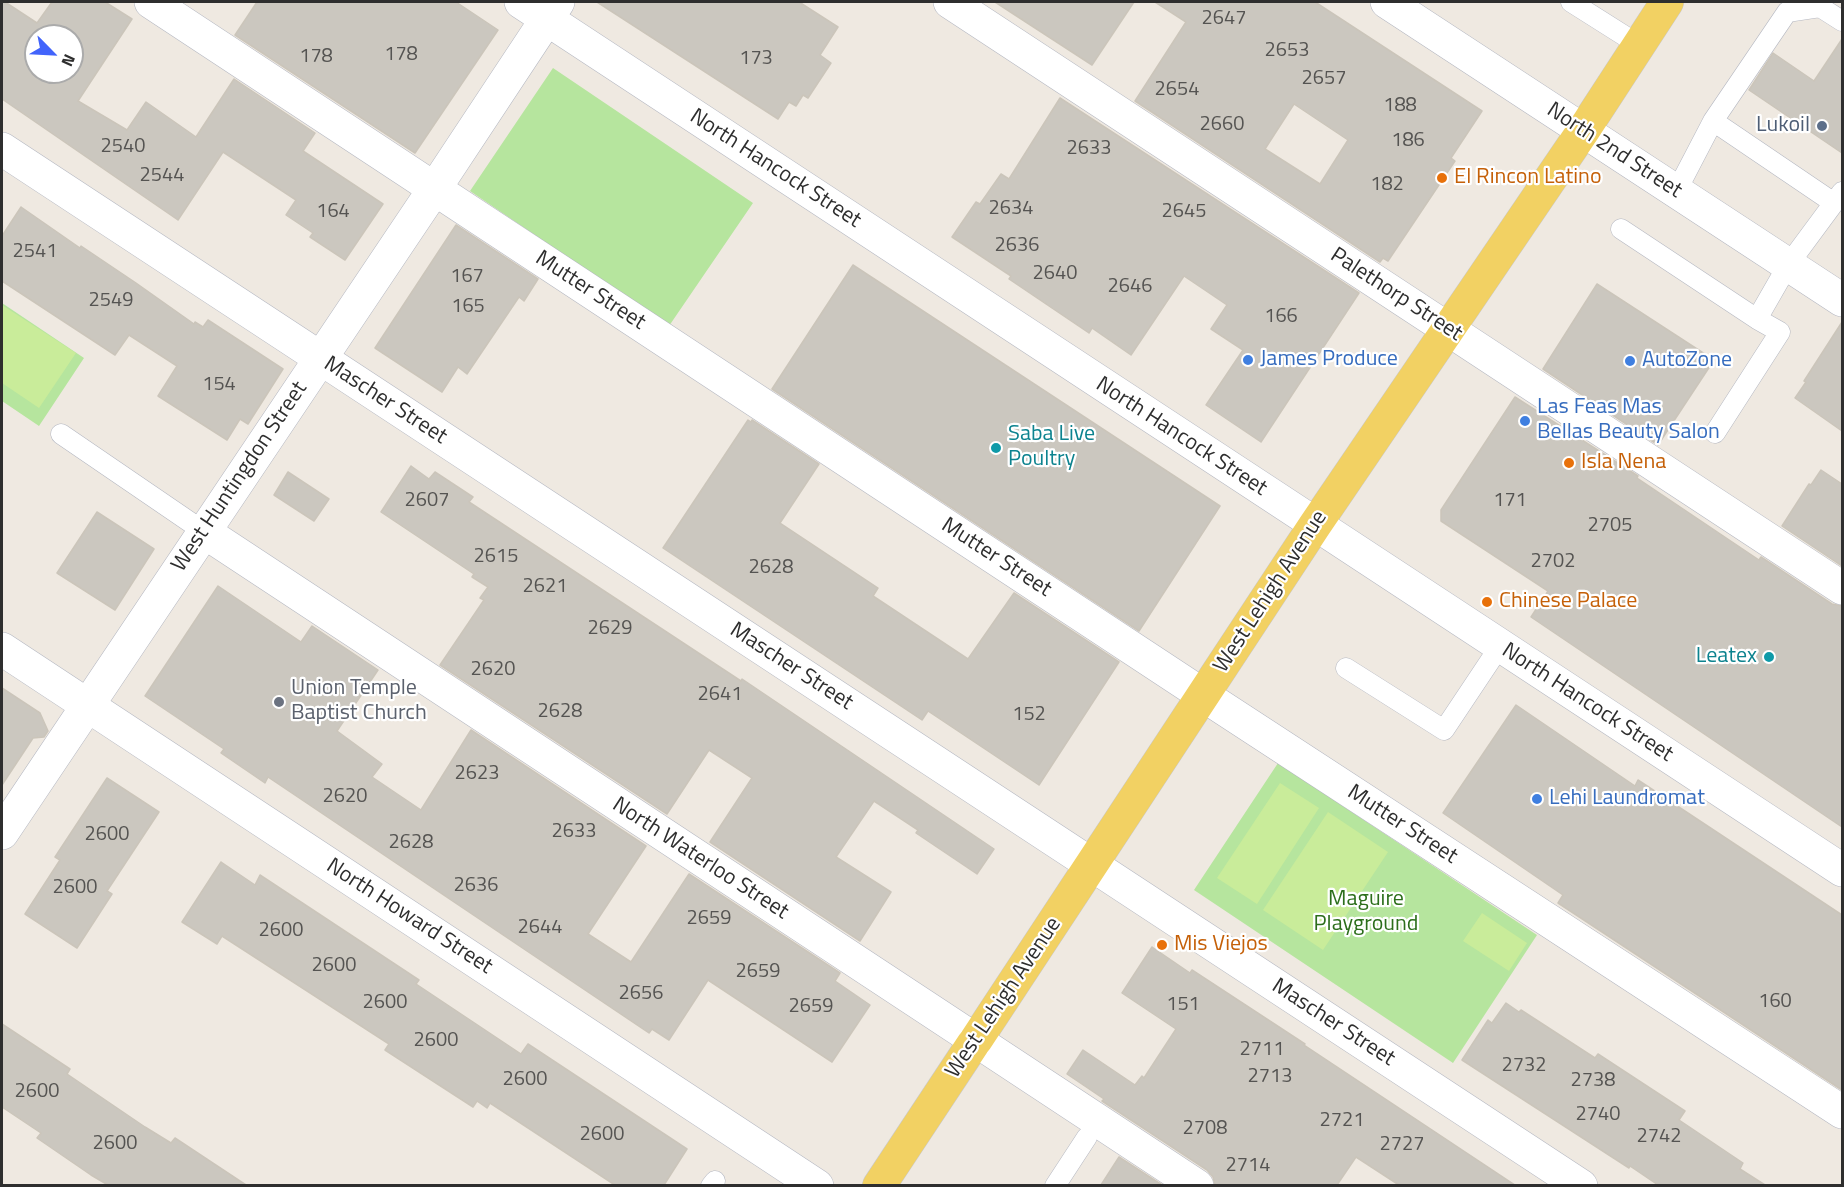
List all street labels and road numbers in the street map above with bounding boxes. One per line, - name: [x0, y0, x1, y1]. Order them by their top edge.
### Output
- street label: North 2nd Street: [1542, 98, 1686, 204]
- street label: North Hancock Street: [684, 104, 866, 234]
- street label: Palethorp Street: [1325, 243, 1467, 347]
- street label: Mutter Street: [530, 246, 650, 336]
- street label: Mascher Street: [319, 351, 451, 451]
- street label: North Hancock Street: [1090, 372, 1272, 502]
- street label: West Huntingdon Street: [167, 377, 313, 577]
- street label: West Lehigh Avenue: [1209, 506, 1333, 678]
- street label: Mutter Street: [936, 513, 1056, 603]
- street label: Mascher Street: [725, 617, 857, 717]
- street label: North Hancock Street: [1496, 638, 1678, 768]
- street label: Mutter Street: [1342, 780, 1462, 870]
- street label: North Waterloo Street: [607, 792, 793, 926]
- street label: North Howard Street: [321, 853, 497, 981]
- street label: West Lehigh Avenue: [941, 913, 1067, 1083]
- street label: Mascher Street: [1267, 973, 1399, 1073]

